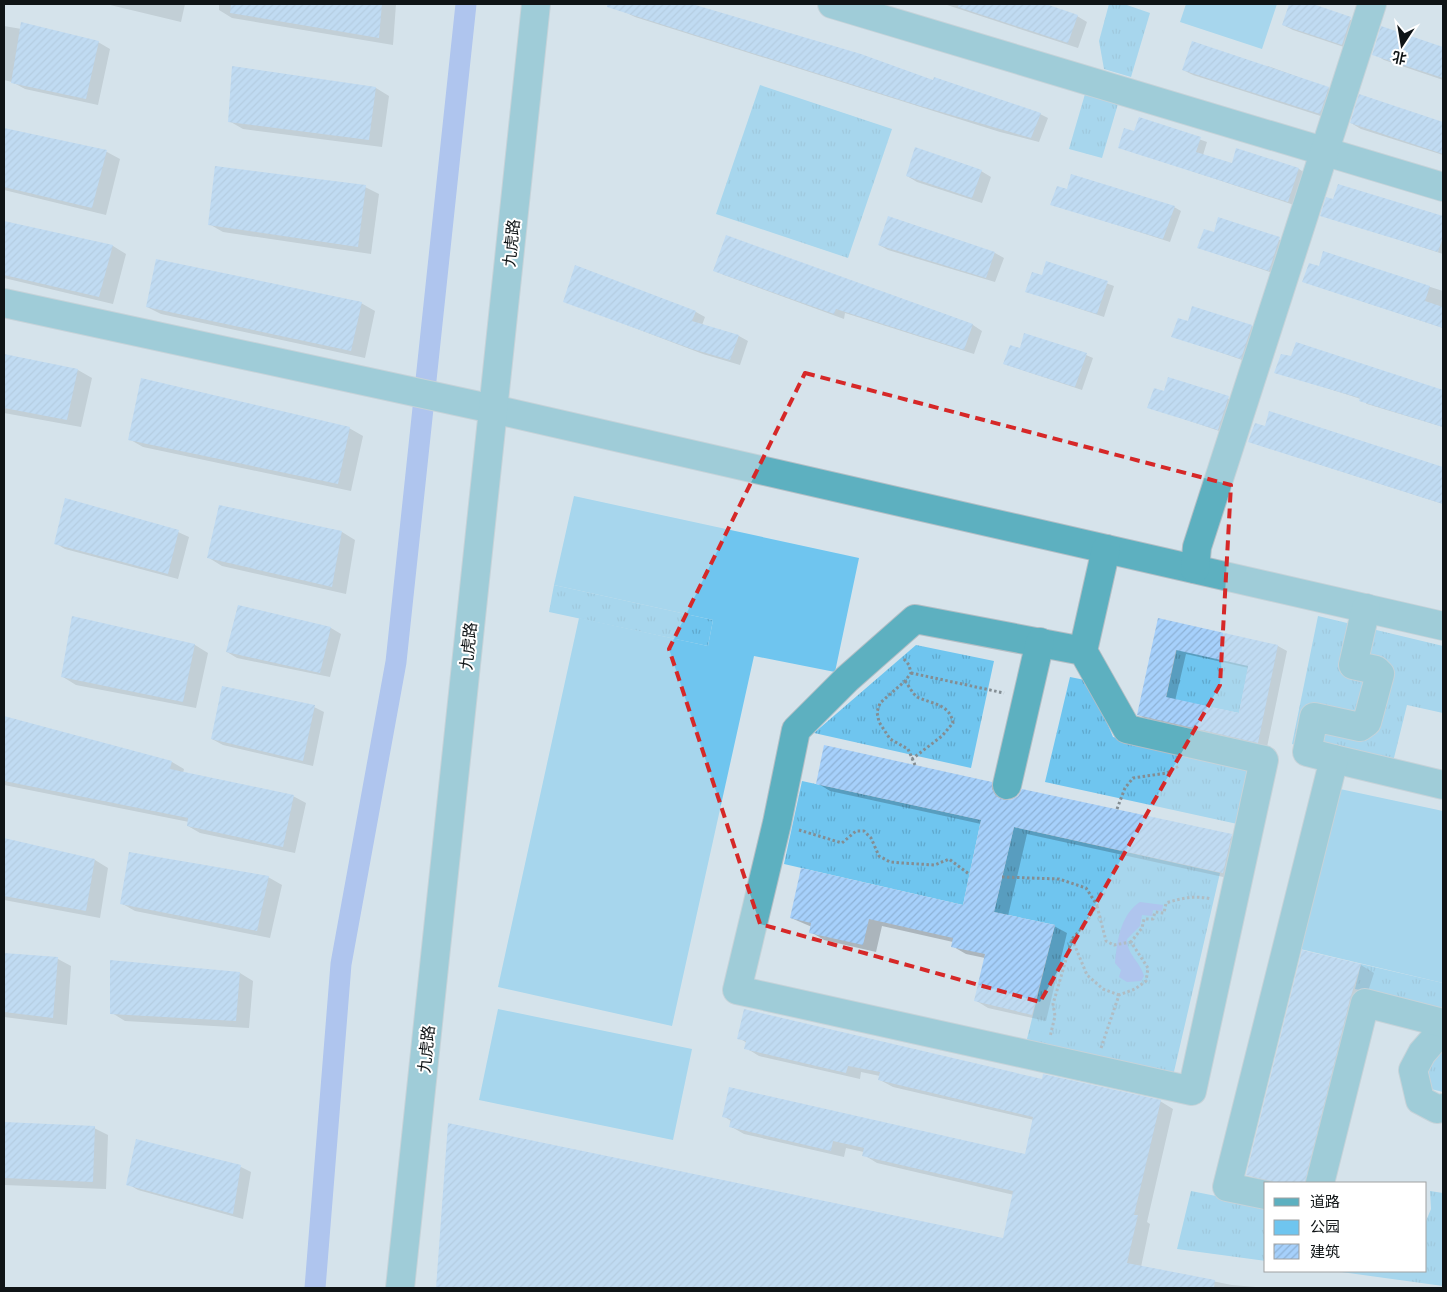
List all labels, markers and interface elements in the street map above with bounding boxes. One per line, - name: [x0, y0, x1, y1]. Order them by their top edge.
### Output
- north arrow: [1377, 20, 1427, 70]
- text: 北: [1391, 48, 1408, 67]
- street label: 九虎路: [500, 218, 522, 268]
- street label: 九虎路: [457, 621, 479, 671]
- street label: 九虎路: [415, 1024, 437, 1074]
- legend: [1264, 1182, 1427, 1272]
- text: 道路: [1310, 1193, 1340, 1210]
- text: 公园: [1310, 1218, 1340, 1235]
- text: 建筑: [1310, 1243, 1340, 1260]

